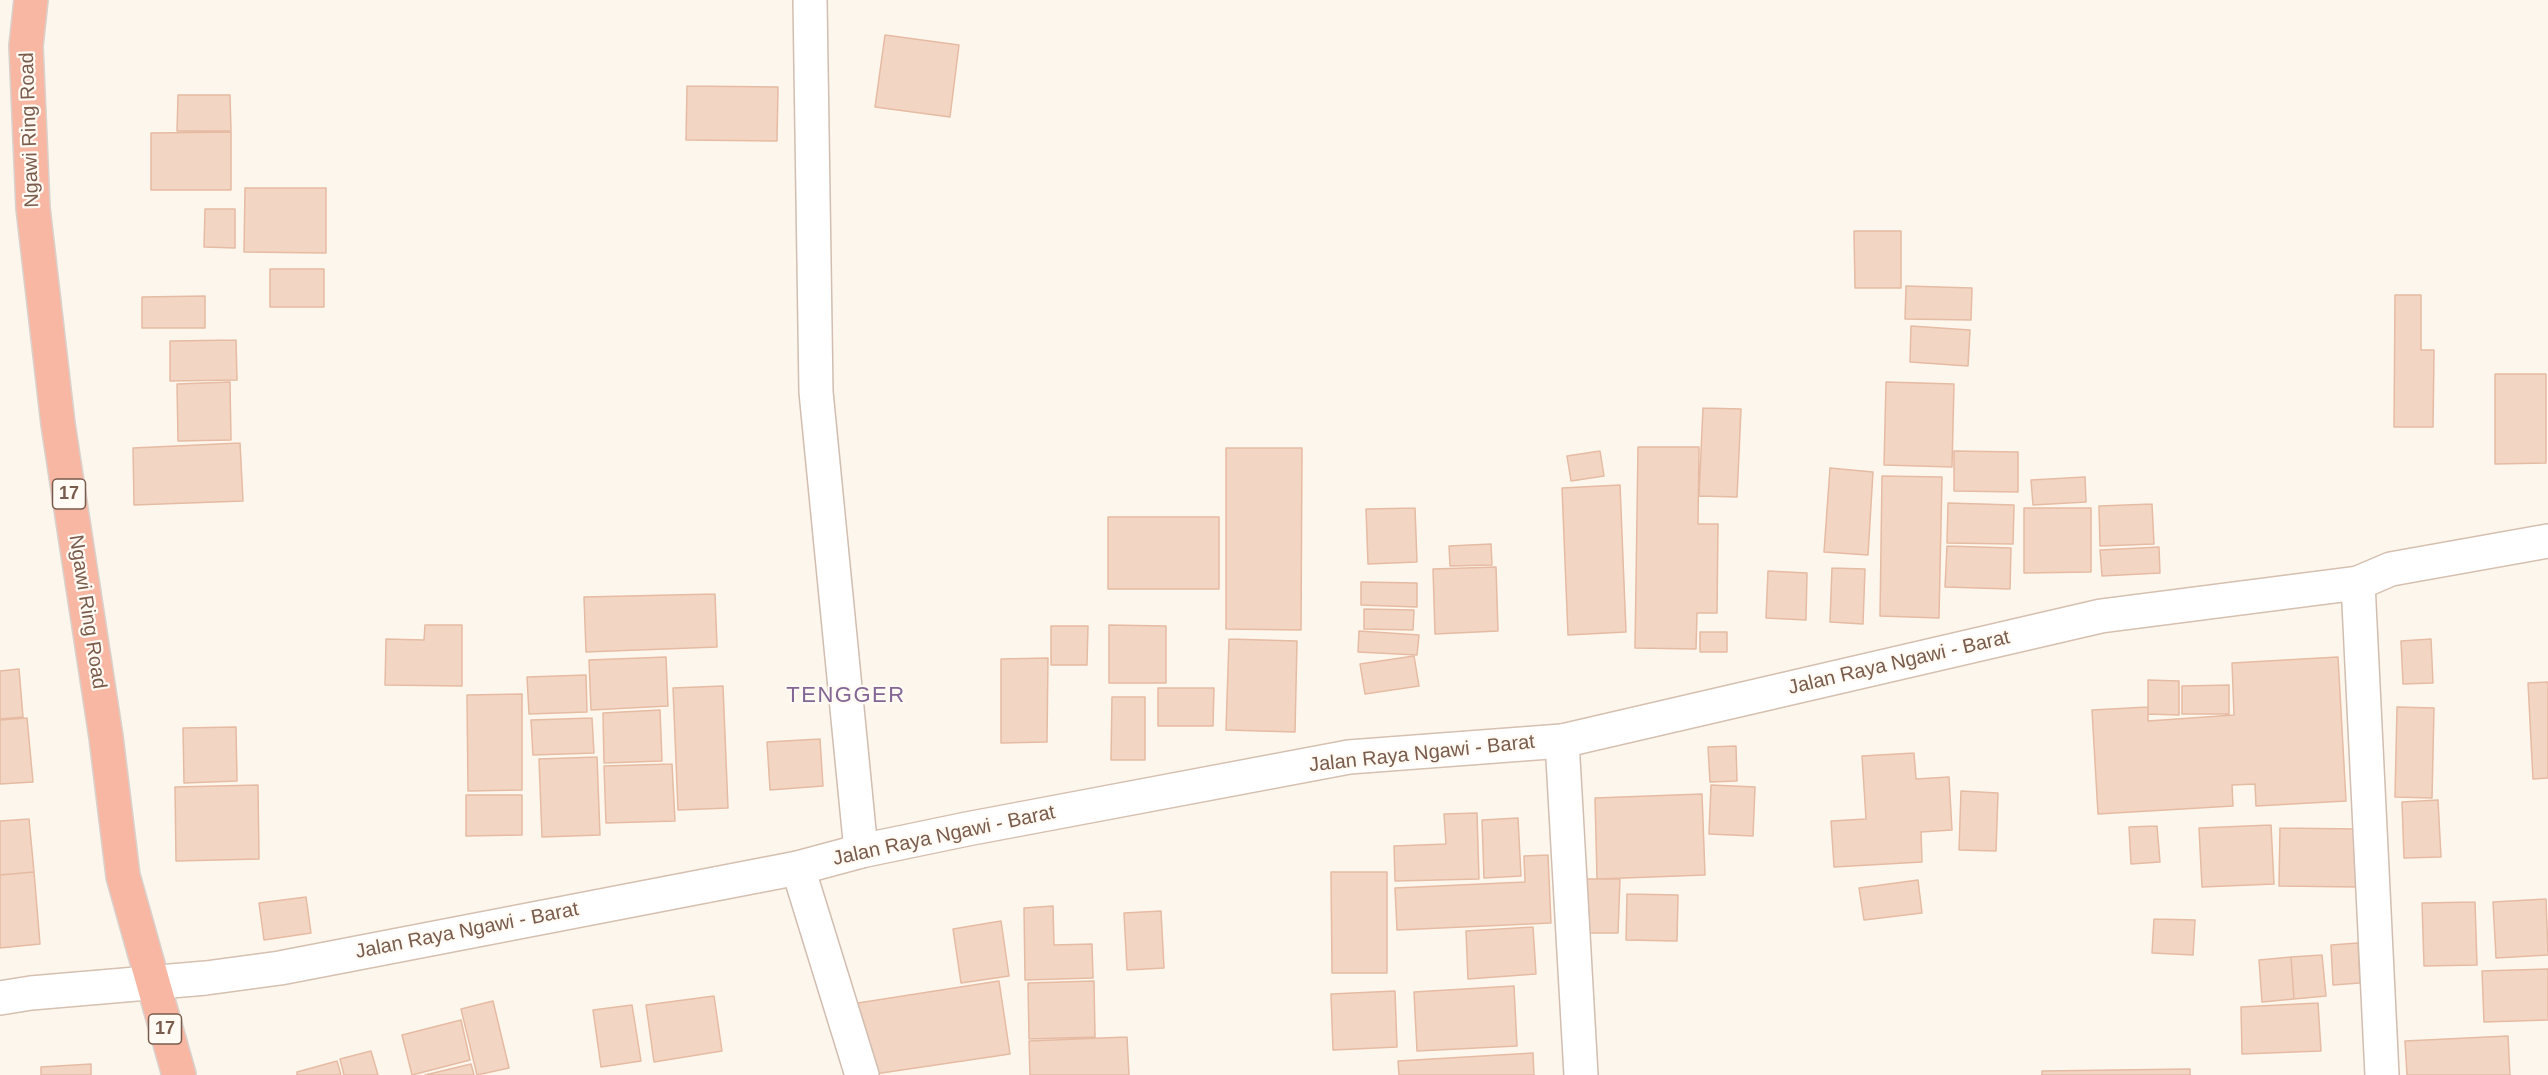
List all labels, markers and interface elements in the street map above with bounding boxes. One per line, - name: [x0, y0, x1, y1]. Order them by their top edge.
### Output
- street label: Ngawi Ring Road: [15, 52, 45, 208]
- road number: 17: [52, 479, 86, 509]
- street label: Ngawi Ring Road: [63, 533, 111, 691]
- street label: Jalan Raya Ngawi - Barat: [1786, 626, 2012, 700]
- district label: TENGGER: [786, 683, 906, 709]
- street label: Jalan Raya Ngawi - Barat: [1308, 730, 1536, 778]
- street label: Jalan Raya Ngawi - Barat: [831, 801, 1057, 871]
- street label: Jalan Raya Ngawi - Barat: [353, 898, 581, 964]
- road number: 17: [148, 1014, 182, 1044]

